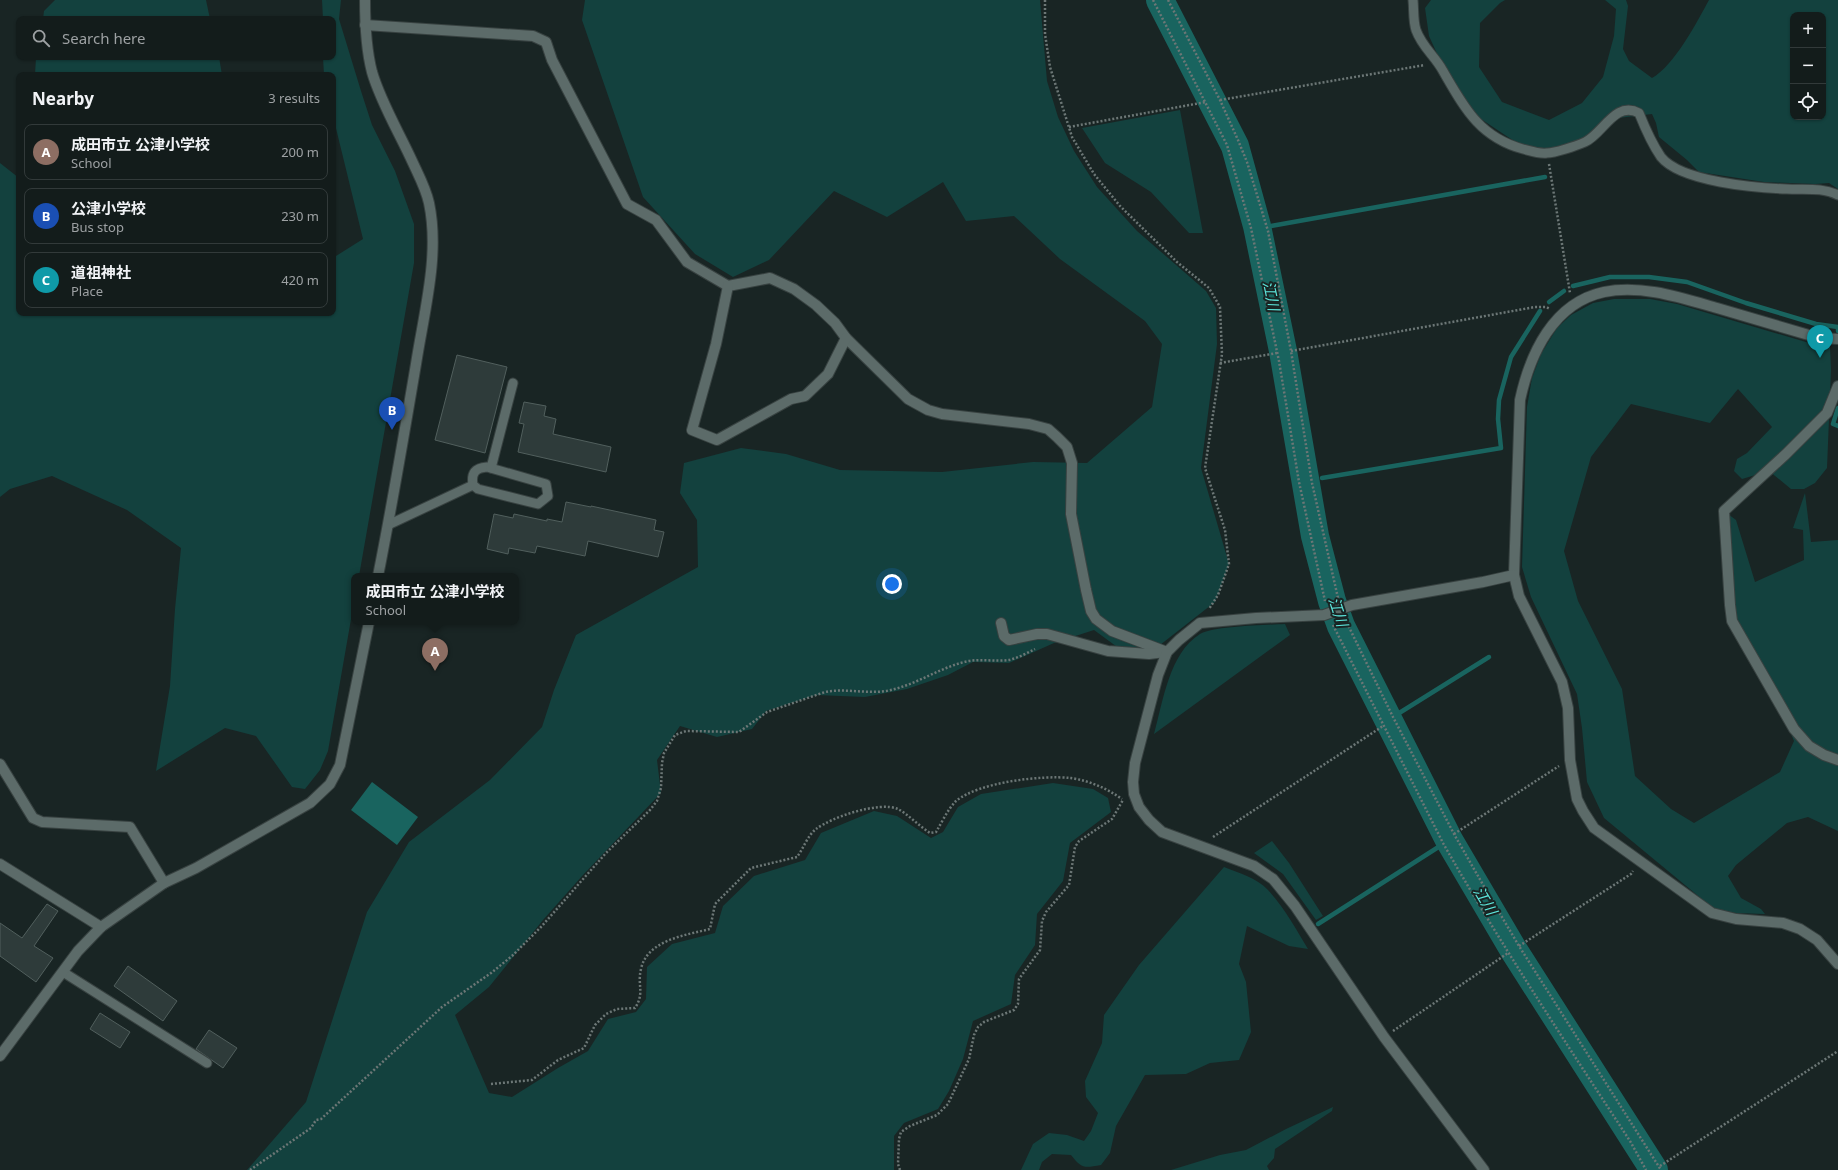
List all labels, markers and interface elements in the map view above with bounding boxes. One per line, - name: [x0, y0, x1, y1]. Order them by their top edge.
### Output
- map controls: [1790, 12, 1826, 120]
- button: +: [1790, 12, 1826, 48]
- search box: [16, 16, 336, 60]
- icon: search: [30, 27, 52, 49]
- text: Search here: [62, 28, 145, 48]
- button: −: [1790, 48, 1826, 84]
- button: locate: [1790, 84, 1826, 120]
- text: Nearby: [32, 87, 94, 110]
- text: 3 results: [268, 89, 320, 107]
- text: 成田市立 公津小学校: [71, 134, 210, 154]
- text: A: [42, 143, 51, 161]
- text: 200 m: [281, 143, 319, 161]
- text: School: [71, 154, 112, 172]
- text: 公津小学校: [71, 198, 146, 218]
- text: B: [42, 207, 50, 225]
- text: 230 m: [281, 207, 319, 225]
- text: Bus stop: [71, 218, 124, 236]
- text: 道祖神社: [71, 262, 131, 282]
- text: C: [42, 271, 50, 289]
- text: 420 m: [281, 271, 319, 289]
- water label: 江川: [1259, 279, 1285, 314]
- text: Place: [71, 282, 103, 300]
- pin: C: [1807, 325, 1833, 358]
- pin: B: [379, 397, 405, 430]
- popup: [351, 573, 519, 625]
- your location: [882, 574, 902, 594]
- text: 成田市立 公津小学校: [366, 581, 504, 601]
- water label: 江川: [1325, 594, 1354, 631]
- text: School: [366, 601, 406, 619]
- pin: A: [422, 638, 448, 671]
- water label: 江川: [1470, 882, 1503, 920]

